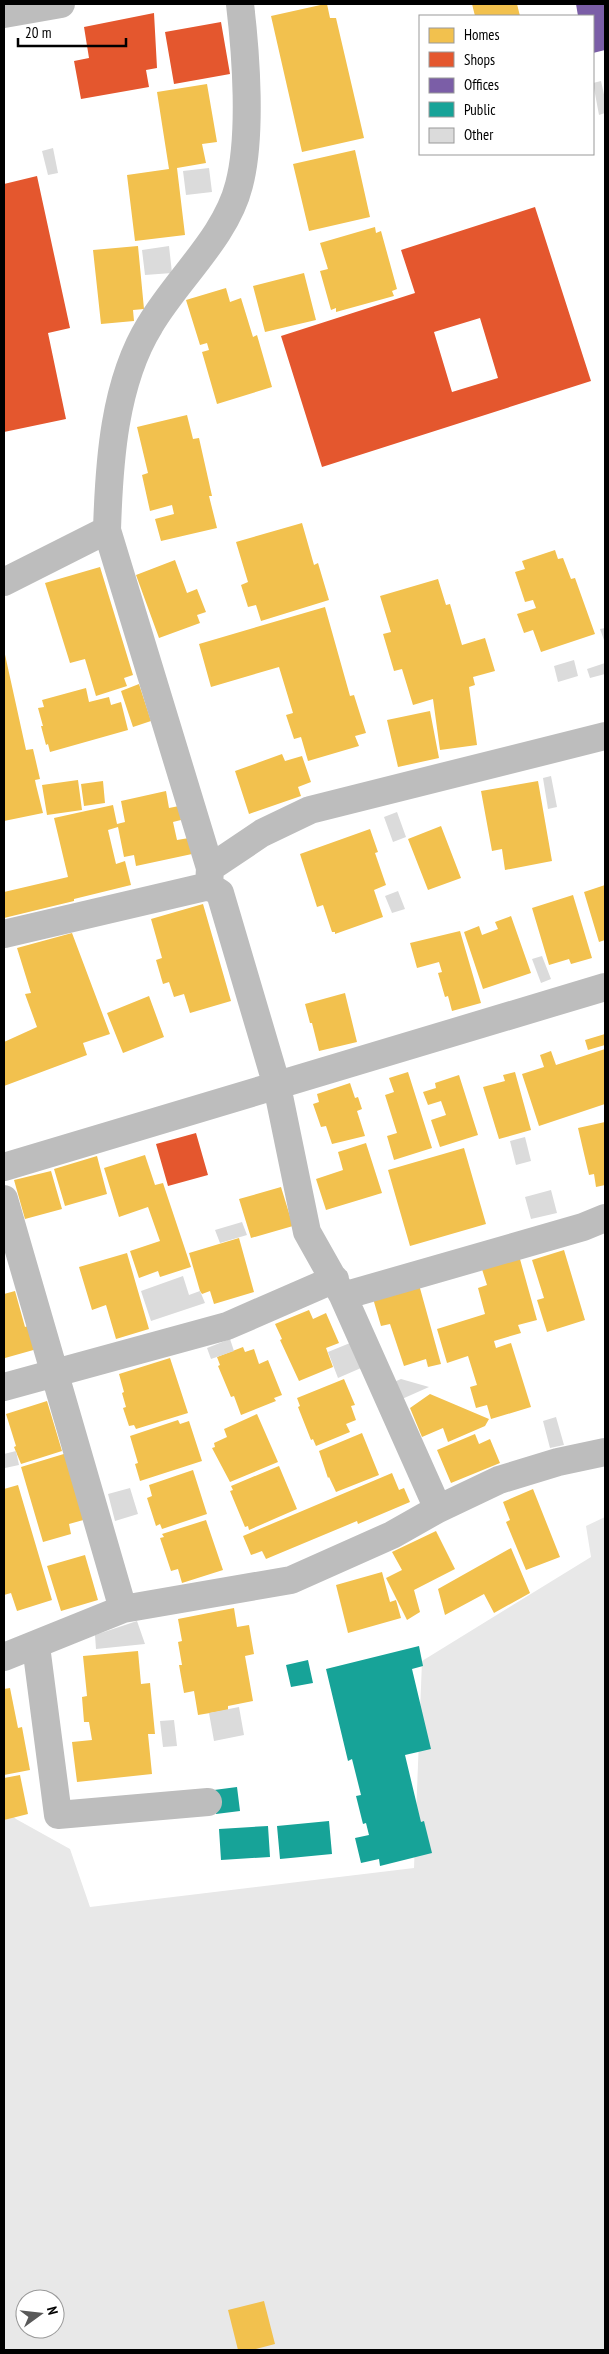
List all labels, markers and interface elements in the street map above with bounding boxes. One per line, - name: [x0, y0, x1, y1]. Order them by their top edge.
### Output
- scale bar: [18, 15, 125, 47]
- legend: [419, 15, 594, 155]
- text: 20 m: [25, 23, 51, 42]
- text: Homes: [464, 25, 500, 44]
- text: Shops: [464, 50, 495, 69]
- text: Offices: [464, 75, 499, 94]
- text: Public: [464, 100, 496, 119]
- text: Other: [464, 125, 494, 144]
- north arrow: [15, 2289, 65, 2339]
- text: N: [43, 2305, 62, 2317]

